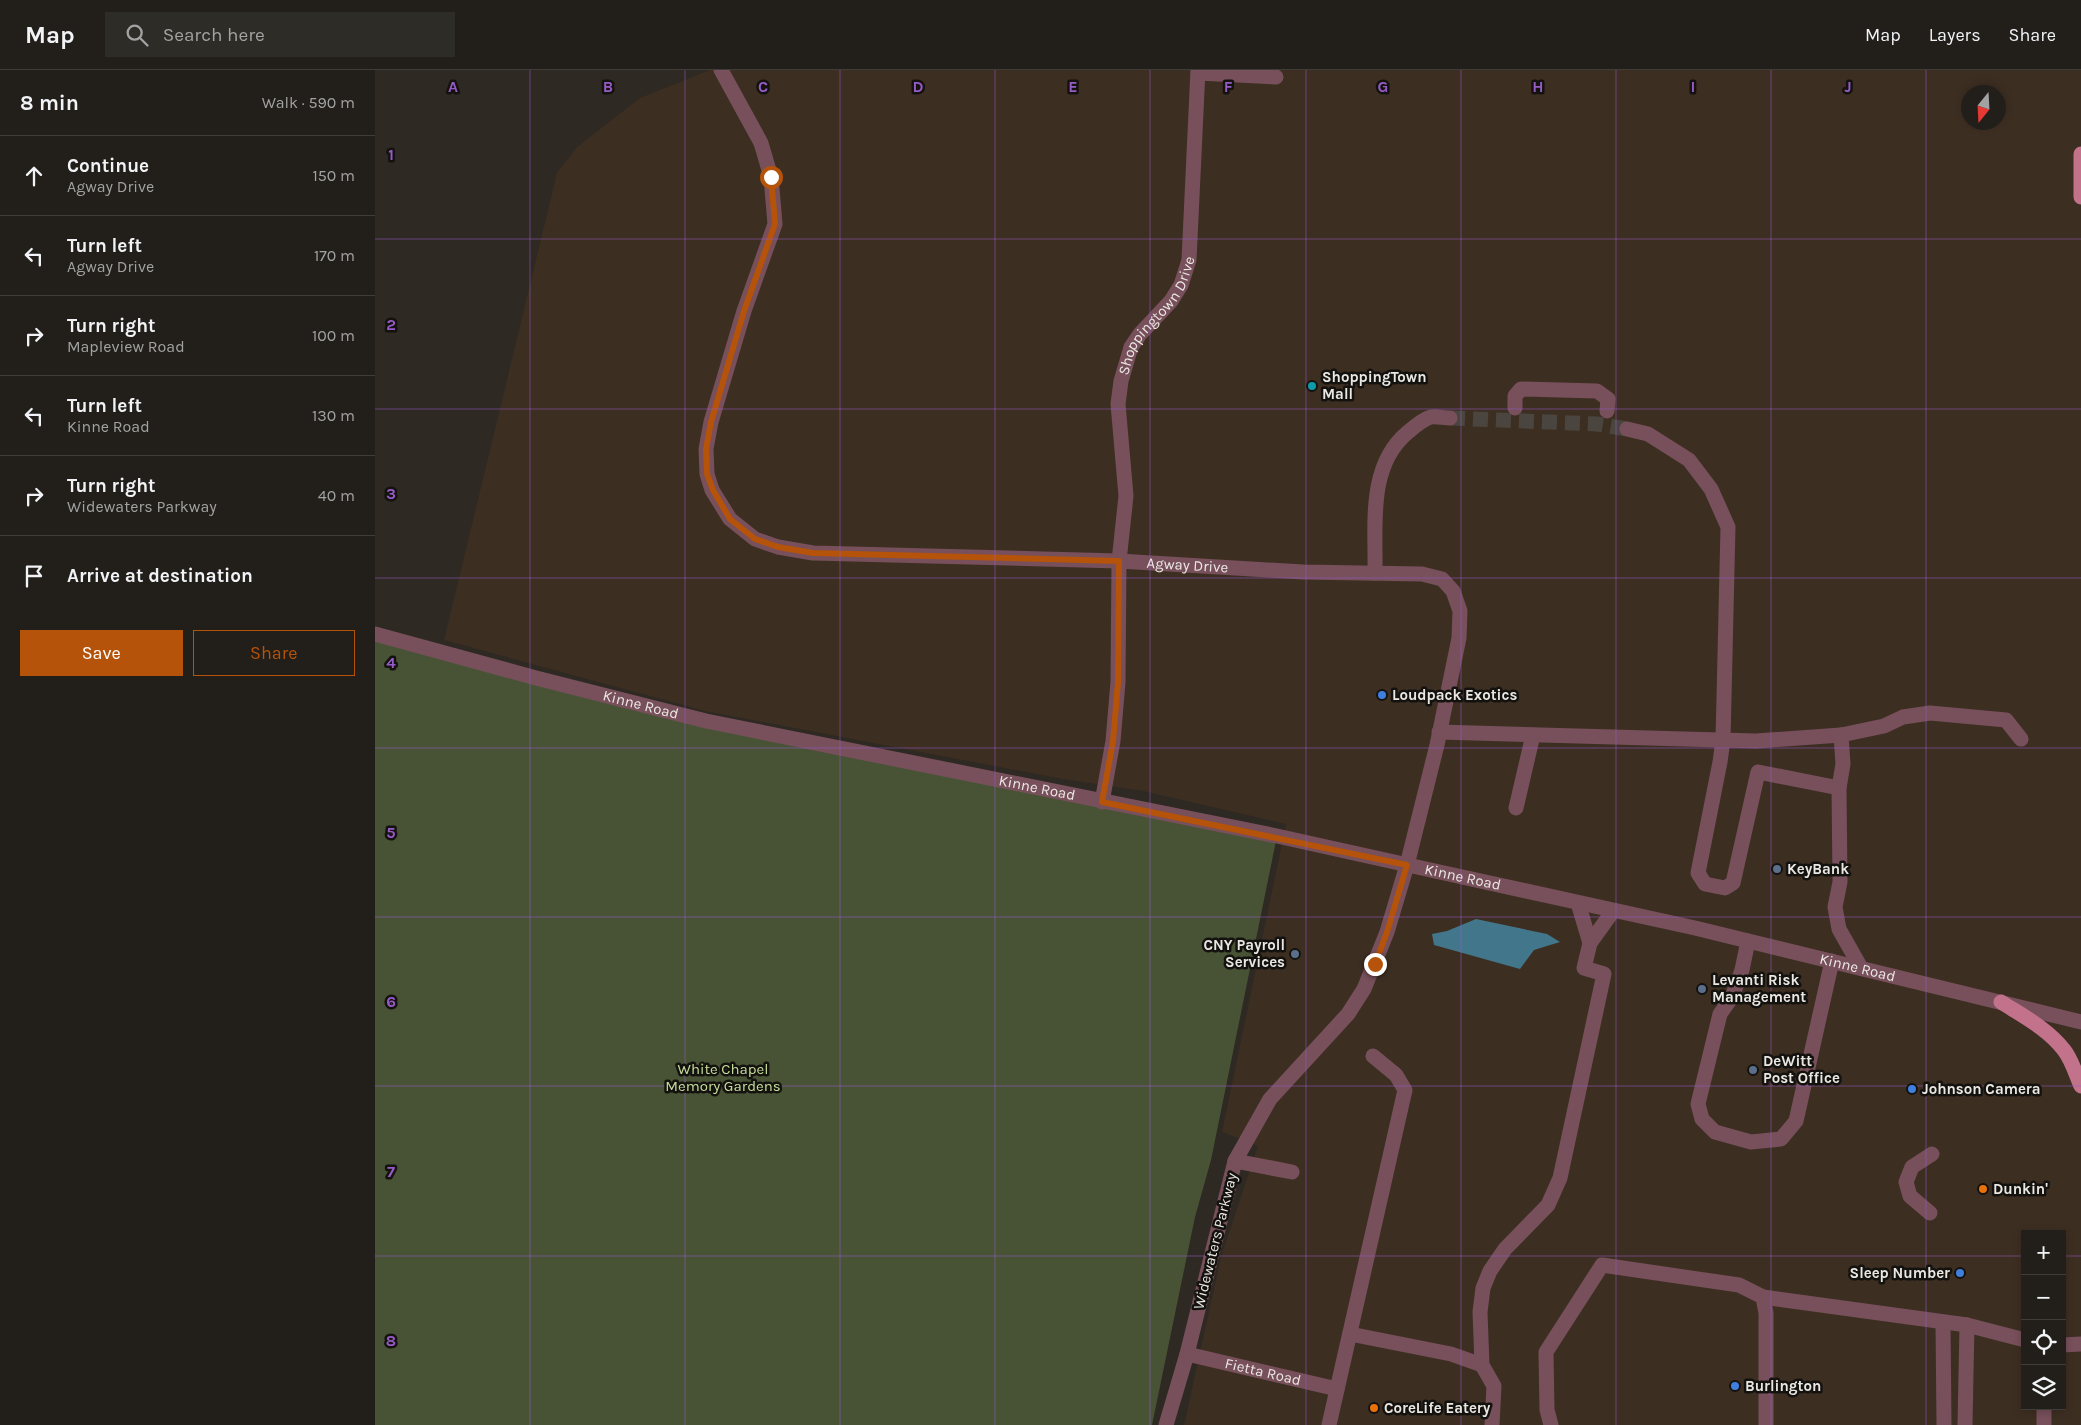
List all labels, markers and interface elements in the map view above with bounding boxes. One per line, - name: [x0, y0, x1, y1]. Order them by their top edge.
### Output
- search box: [105, 12, 455, 57]
- text: Map: [25, 21, 75, 49]
- icon: search: [123, 21, 151, 49]
- text: Search here: [163, 24, 265, 46]
- text: Map: [1865, 24, 1901, 46]
- text: Layers: [1929, 24, 1981, 46]
- text: Share: [2009, 24, 2056, 46]
- text: A: [448, 77, 458, 96]
- text: B: [603, 77, 613, 96]
- text: C: [758, 77, 768, 96]
- text: D: [913, 77, 924, 96]
- text: E: [1068, 77, 1078, 96]
- text: F: [1224, 77, 1233, 96]
- text: G: [1378, 77, 1388, 96]
- text: H: [1532, 77, 1544, 96]
- text: I: [1691, 77, 1695, 96]
- text: J: [1844, 77, 1852, 96]
- north arrow: [1961, 85, 2006, 130]
- text: 8 min: [20, 91, 79, 115]
- text: Walk · 590 m: [262, 93, 355, 112]
- text: 1: [388, 145, 394, 164]
- text: Continue: [67, 155, 149, 177]
- icon: ahead: [20, 162, 48, 190]
- text: 150 m: [312, 166, 355, 185]
- route start: [760, 166, 783, 189]
- text: Agway Drive: [67, 177, 154, 196]
- text: Turn left: [67, 235, 142, 257]
- icon: left: [20, 242, 48, 270]
- text: 170 m: [314, 246, 355, 265]
- street label: Shoppingtown Drive: [1114, 254, 1199, 377]
- text: Agway Drive: [67, 257, 154, 276]
- text: Turn right: [67, 315, 156, 337]
- text: 2: [386, 315, 396, 334]
- icon: right: [20, 322, 48, 350]
- text: 100 m: [312, 326, 355, 345]
- text: Mapleview Road: [67, 337, 185, 356]
- place label: ShoppingTown Mall: [1322, 368, 1427, 403]
- marker: ShoppingTown Mall: [1306, 380, 1318, 392]
- text: Turn left: [67, 395, 142, 417]
- icon: left: [20, 402, 48, 430]
- text: 130 m: [312, 406, 355, 425]
- text: Kinne Road: [67, 417, 150, 436]
- text: Turn right: [67, 475, 156, 497]
- icon: right: [20, 482, 48, 510]
- text: 3: [386, 484, 396, 503]
- text: 40 m: [318, 486, 355, 505]
- text: Widewaters Parkway: [67, 497, 217, 516]
- street label: Agway Drive: [1146, 554, 1229, 577]
- icon: arrive: [20, 562, 48, 590]
- text: Arrive at destination: [67, 565, 253, 587]
- button: Save: [20, 630, 183, 676]
- button: Share: [193, 630, 355, 676]
- text: 4: [386, 653, 396, 672]
- street label: Kinne Road: [601, 686, 681, 723]
- place label: Loudpack Exotics: [1392, 686, 1517, 704]
- marker: Loudpack Exotics: [1376, 689, 1388, 701]
- street label: Kinne Road: [997, 771, 1077, 804]
- text: 5: [386, 823, 396, 842]
- street label: Kinne Road: [1423, 860, 1503, 894]
- place label: KeyBank: [1787, 860, 1849, 878]
- marker: KeyBank: [1771, 863, 1783, 875]
- place label: CNY Payroll Services: [1204, 936, 1285, 971]
- marker: CNY Payroll Services: [1289, 948, 1301, 960]
- street label: Kinne Road: [1818, 950, 1897, 985]
- route end: [1364, 953, 1387, 976]
- place label: Levanti Risk Management: [1712, 971, 1806, 1006]
- marker: Levanti Risk Management: [1696, 983, 1708, 995]
- text: 6: [386, 992, 396, 1011]
- place label: DeWitt Post Office: [1763, 1052, 1840, 1087]
- park label: White Chapel Memory Gardens: [665, 1060, 781, 1095]
- marker: DeWitt Post Office: [1747, 1064, 1759, 1076]
- place label: Johnson Camera: [1922, 1080, 2041, 1098]
- marker: Johnson Camera: [1906, 1083, 1918, 1095]
- text: 7: [387, 1162, 395, 1181]
- street label: Widewaters Parkway: [1189, 1171, 1241, 1311]
- place label: Dunkin': [1993, 1180, 2048, 1198]
- marker: Dunkin': [1977, 1183, 1989, 1195]
- map controls: [2021, 1230, 2066, 1410]
- button: +: [2021, 1230, 2066, 1275]
- place label: Sleep Number: [1850, 1264, 1950, 1282]
- marker: Sleep Number: [1954, 1267, 1966, 1279]
- button: −: [2021, 1275, 2066, 1320]
- button: locate: [2021, 1320, 2066, 1365]
- text: 8: [386, 1331, 396, 1350]
- street label: Fietta Road: [1223, 1354, 1303, 1389]
- button: layers: [2021, 1365, 2066, 1410]
- place label: Burlington: [1745, 1377, 1821, 1395]
- marker: Burlington: [1729, 1380, 1741, 1392]
- place label: CoreLife Eatery: [1384, 1399, 1491, 1417]
- marker: CoreLife Eatery: [1368, 1402, 1380, 1414]

